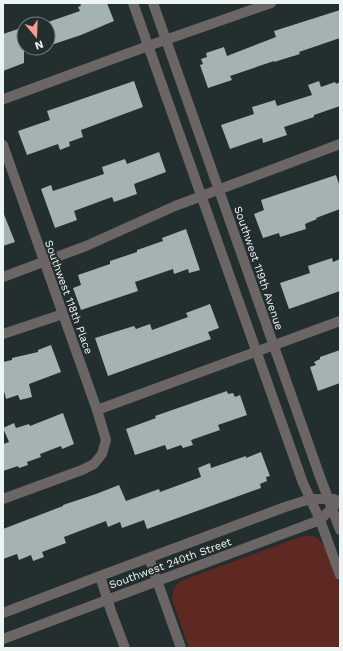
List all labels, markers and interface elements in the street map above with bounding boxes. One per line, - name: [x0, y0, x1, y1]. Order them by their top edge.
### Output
- north arrow: [16, 16, 56, 56]
- text: N: [33, 38, 45, 52]
- street label: Southwest 119th Avenue: [231, 205, 286, 332]
- street label: Southwest 118th Place: [42, 238, 95, 356]
- street label: Southwest 240th Street: [107, 535, 233, 592]

